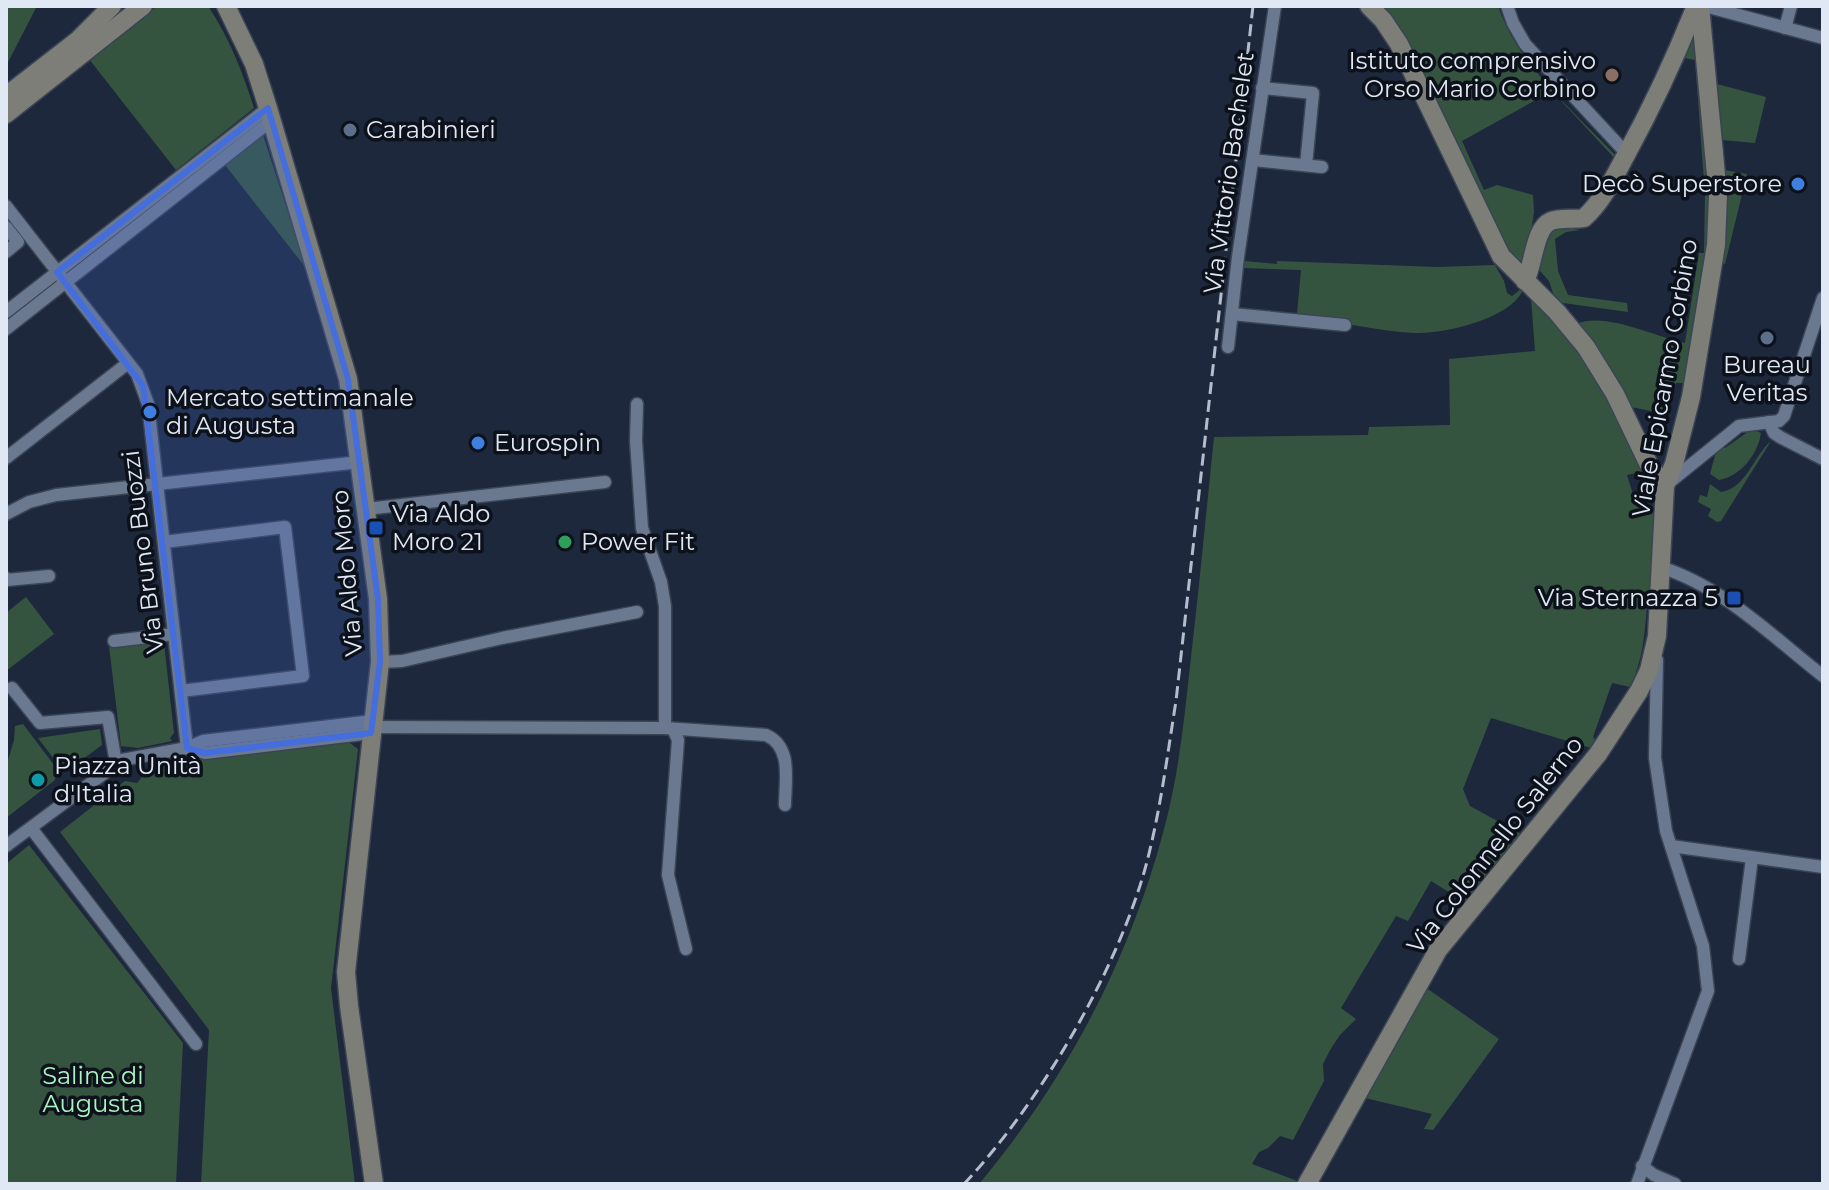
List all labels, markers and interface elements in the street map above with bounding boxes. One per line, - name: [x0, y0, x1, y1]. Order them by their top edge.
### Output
- place label: Istituto comprensivo Orso Mario Corbino: [1349, 46, 1596, 103]
- street label: Via Vittorio Bachelet: [1197, 50, 1260, 296]
- marker: Istituto comprensivo Orso Mario Corbino: [1603, 66, 1621, 84]
- place label: Carabinieri: [366, 115, 496, 144]
- marker: Carabinieri: [341, 121, 359, 139]
- place label: Decò Superstore: [1582, 169, 1782, 198]
- marker: Decò Superstore: [1789, 175, 1807, 193]
- street label: Viale Epicarmo Corbino: [1626, 237, 1703, 519]
- marker: Bureau Veritas: [1758, 329, 1776, 347]
- place label: Bureau Veritas: [1723, 350, 1811, 407]
- place label: Mercato settimanale di Augusta: [166, 383, 414, 440]
- marker: Mercato settimanale di Augusta: [141, 403, 159, 421]
- place label: Eurospin: [494, 428, 601, 457]
- marker: Eurospin: [469, 434, 487, 452]
- street label: Via Bruno Buozzi: [116, 449, 169, 655]
- street label: Via Aldo Moro: [325, 489, 368, 657]
- place label: Via Aldo Moro 21: [392, 499, 490, 556]
- marker: Via Aldo Moro 21: [367, 519, 385, 537]
- place label: Power Fit: [581, 527, 695, 556]
- marker: Power Fit: [556, 533, 574, 551]
- place label: Via Sternazza 5: [1538, 583, 1718, 612]
- marker: Via Sternazza 5: [1725, 589, 1743, 607]
- street label: Via Colonnello Salerno: [1401, 730, 1589, 959]
- place label: Piazza Unità d'Italia: [54, 751, 202, 808]
- marker: Piazza Unità d'Italia: [29, 771, 47, 789]
- park label: Saline di Augusta: [42, 1061, 144, 1118]

